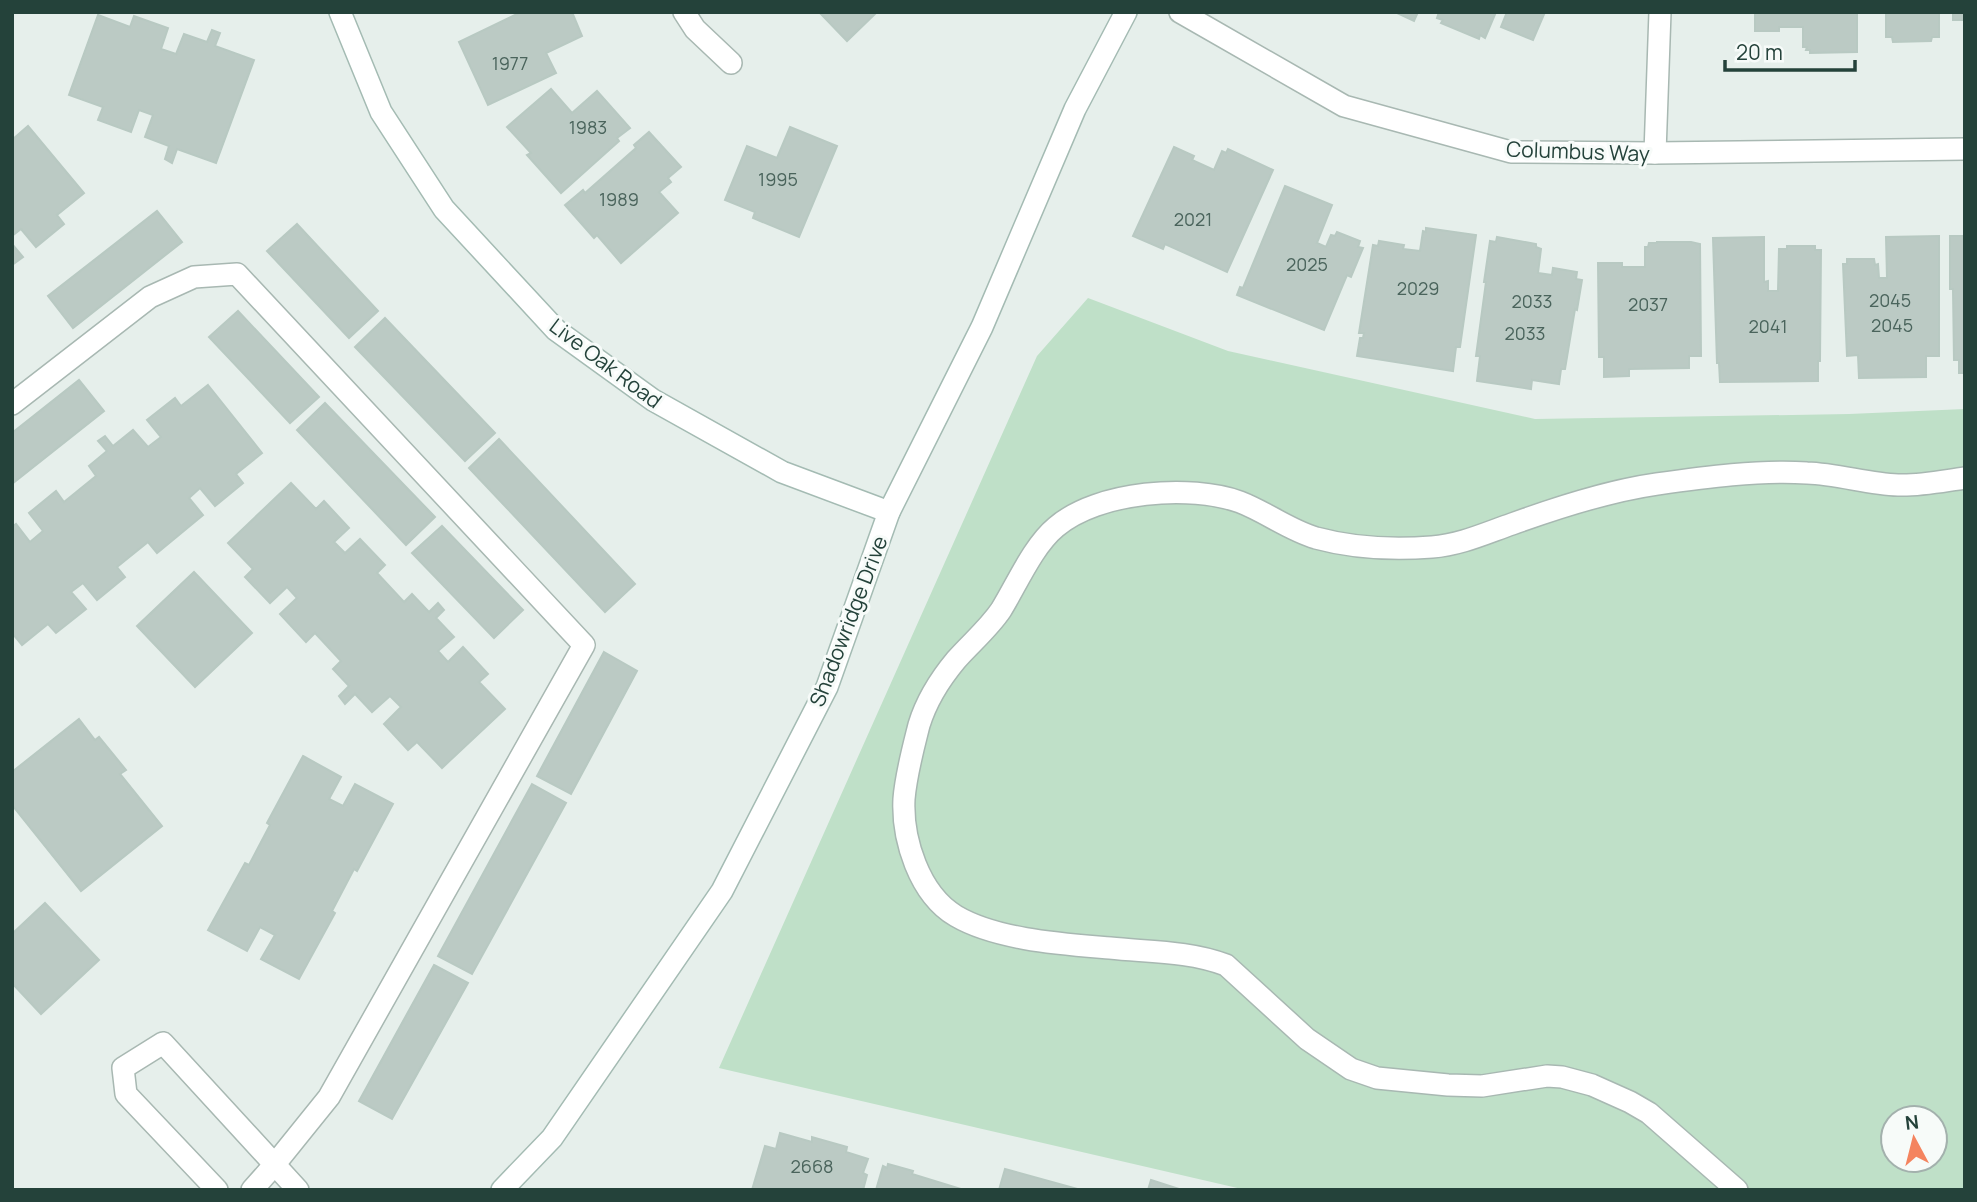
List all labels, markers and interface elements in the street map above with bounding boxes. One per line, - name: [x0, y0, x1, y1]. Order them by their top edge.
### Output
- scale bar: [1725, 28, 1854, 72]
- text: 20 m: [1736, 38, 1783, 66]
- house number: 1977: [492, 51, 528, 75]
- house number: 1983: [569, 115, 607, 139]
- street label: Columbus Way: [1506, 135, 1650, 167]
- house number: 1995: [758, 167, 798, 191]
- house number: 1989: [599, 187, 639, 211]
- house number: 2021: [1174, 207, 1212, 231]
- house number: 2025: [1286, 252, 1328, 276]
- house number: 2029: [1397, 276, 1439, 300]
- house number: 2045: [1869, 288, 1911, 312]
- house number: 2033: [1511, 289, 1553, 313]
- house number: 2037: [1628, 292, 1668, 316]
- street label: Live Oak Road: [544, 312, 668, 414]
- house number: 2045: [1871, 313, 1913, 337]
- house number: 2041: [1749, 314, 1787, 338]
- house number: 2033: [1504, 321, 1546, 345]
- street label: Shadowridge Drive: [803, 532, 893, 710]
- north arrow: [1879, 1104, 1949, 1174]
- text: N: [1904, 1108, 1920, 1136]
- house number: 2668: [790, 1154, 834, 1178]

